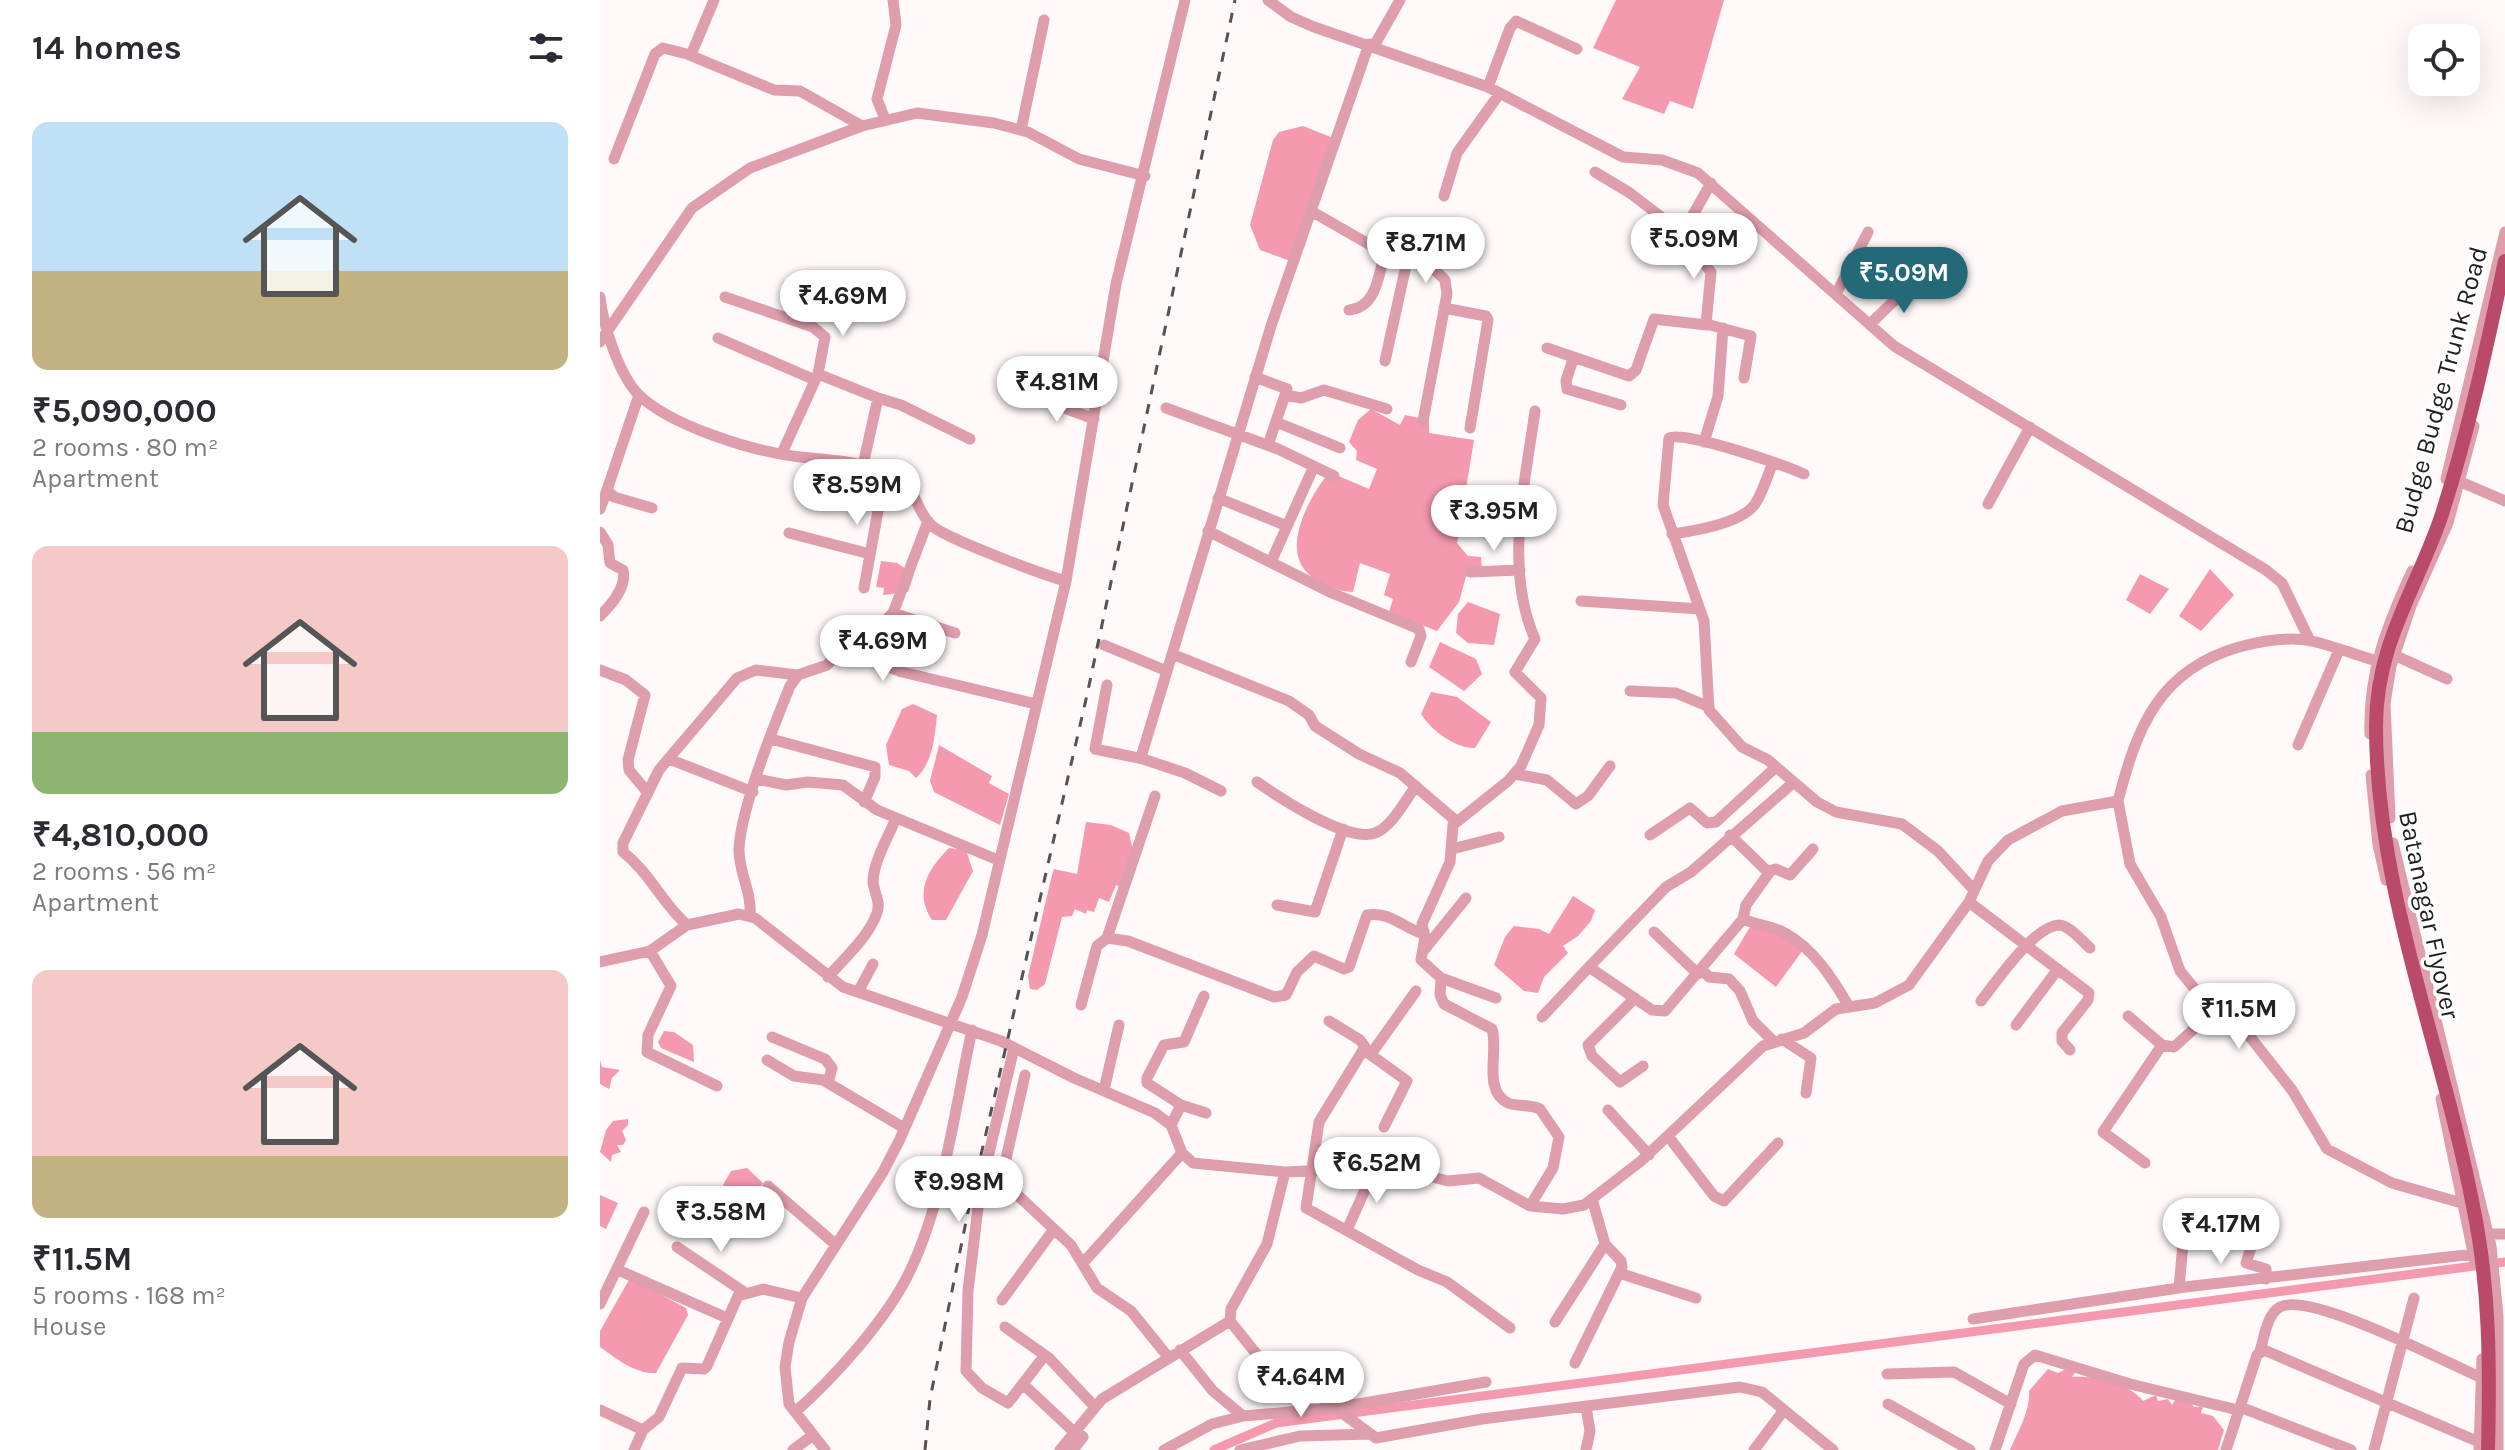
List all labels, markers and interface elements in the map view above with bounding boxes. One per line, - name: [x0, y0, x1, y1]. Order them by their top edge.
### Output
- map controls: [2408, 24, 2480, 96]
- button: locate: [2408, 24, 2480, 96]
- icon: filters: [524, 26, 568, 70]
- text: 14 homes: [32, 28, 182, 68]
- icon: home: [228, 174, 372, 318]
- pin: ₹5.09M: [1629, 213, 1759, 281]
- pin: ₹8.71M: [1361, 217, 1491, 285]
- text: ₹5.09M: [1649, 223, 1739, 254]
- text: ₹8.71M: [1385, 227, 1467, 258]
- street label: Budge Budge Trunk Road: [2388, 243, 2494, 537]
- pin: ₹5.09M: [1839, 247, 1969, 315]
- text: ₹5.09M: [1859, 257, 1949, 288]
- pin: ₹4.69M: [778, 270, 908, 338]
- text: ₹4.69M: [798, 280, 888, 311]
- pin: ₹4.81M: [992, 356, 1122, 424]
- text: ₹4.81M: [1015, 366, 1099, 397]
- text: ₹5,090,000: [32, 391, 217, 431]
- text: 2 rooms · 80 m²: [32, 432, 218, 463]
- pin: ₹8.59M: [792, 459, 922, 527]
- text: Apartment: [32, 463, 159, 494]
- text: ₹8.59M: [811, 469, 903, 500]
- pin: ₹3.95M: [1429, 485, 1559, 553]
- text: ₹3.95M: [1449, 495, 1539, 526]
- icon: home: [228, 598, 372, 742]
- pin: ₹4.69M: [818, 615, 948, 683]
- text: ₹4.69M: [838, 625, 928, 656]
- street label: Batanagar Flyover: [2392, 808, 2466, 1023]
- text: ₹4,810,000: [32, 815, 209, 855]
- text: 2 rooms · 56 m²: [32, 856, 217, 887]
- text: Apartment: [32, 887, 159, 918]
- pin: ₹11.5M: [2174, 983, 2304, 1051]
- text: ₹11.5M: [2201, 993, 2277, 1024]
- icon: home: [228, 1022, 372, 1166]
- pin: ₹6.52M: [1312, 1137, 1442, 1205]
- text: ₹6.52M: [1332, 1147, 1422, 1178]
- pin: ₹9.98M: [894, 1156, 1024, 1224]
- text: ₹9.98M: [913, 1166, 1005, 1197]
- pin: ₹3.58M: [656, 1186, 786, 1254]
- text: ₹3.58M: [675, 1196, 767, 1227]
- pin: ₹4.17M: [2156, 1198, 2286, 1266]
- text: ₹4.17M: [2181, 1208, 2261, 1239]
- text: ₹11.5M: [32, 1239, 133, 1279]
- text: 5 rooms · 168 m²: [32, 1280, 226, 1311]
- text: House: [32, 1311, 106, 1342]
- pin: ₹4.64M: [1236, 1351, 1366, 1419]
- text: ₹4.64M: [1256, 1361, 1346, 1392]

